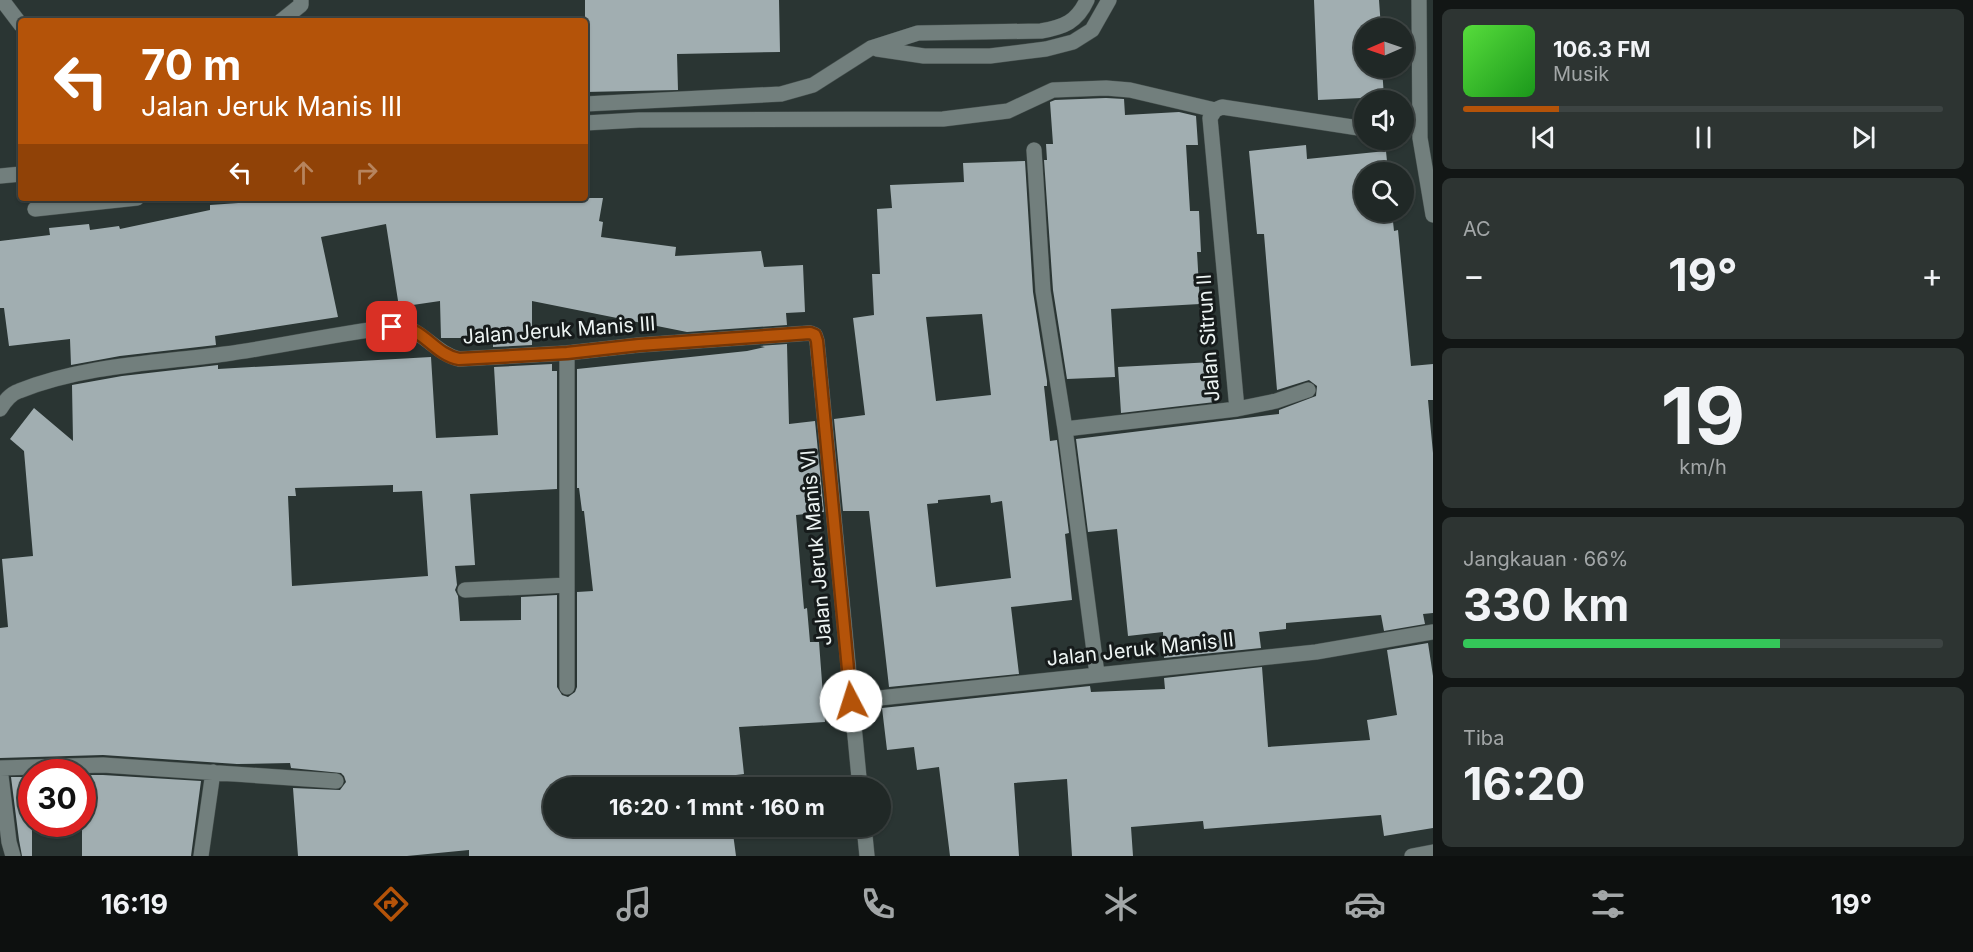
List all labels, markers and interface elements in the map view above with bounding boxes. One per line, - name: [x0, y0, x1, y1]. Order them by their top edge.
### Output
- north arrow: [1354, 18, 1414, 78]
- map controls: [1354, 18, 1414, 222]
- text: 106.3 FM: [1553, 36, 1651, 62]
- text: 70 m: [141, 39, 241, 90]
- icon: left: [42, 42, 120, 120]
- text: Musik: [1553, 62, 1609, 86]
- text: Jalan Jeruk Manis III: [141, 90, 402, 123]
- button: sound: [1354, 90, 1414, 150]
- icon: previous: [1527, 121, 1560, 154]
- icon: pause: [1687, 121, 1720, 154]
- icon: next: [1847, 121, 1880, 154]
- icon: left: [224, 156, 257, 189]
- icon: ahead: [287, 156, 320, 189]
- icon: right: [350, 156, 383, 189]
- button: search: [1354, 162, 1414, 222]
- text: AC: [1463, 217, 1491, 241]
- text: 19°: [1668, 247, 1738, 302]
- text: −: [1463, 255, 1485, 295]
- text: +: [1921, 255, 1943, 295]
- street label: Jalan Sitrun II: [1192, 273, 1224, 403]
- pin: [366, 301, 417, 352]
- icon: arrive: [375, 310, 408, 343]
- street label: Jalan Jeruk Manis III: [462, 311, 656, 349]
- text: 19: [1661, 368, 1745, 463]
- street label: Jalan Jeruk Manis VI: [795, 449, 837, 647]
- text: km/h: [1679, 455, 1727, 479]
- text: Jangkauan · 66%: [1463, 547, 1628, 571]
- text: 330 km: [1463, 577, 1629, 632]
- street label: Jalan Jeruk Manis II: [1045, 627, 1235, 671]
- position arrow: [819, 669, 883, 733]
- text: Tiba: [1463, 726, 1504, 750]
- text: 16:20: [1463, 756, 1585, 811]
- speed limit sign: 30: [18, 759, 96, 837]
- text: 16:20 · 1 mnt · 160 m: [609, 794, 825, 820]
- icon: directions: [370, 883, 412, 925]
- icon: music: [613, 883, 655, 925]
- icon: phone: [857, 883, 899, 925]
- icon: climate: [1100, 883, 1142, 925]
- icon: car: [1344, 883, 1386, 925]
- icon: filters: [1587, 883, 1629, 925]
- text: 16:19: [101, 888, 168, 921]
- text: 19°: [1831, 888, 1872, 921]

